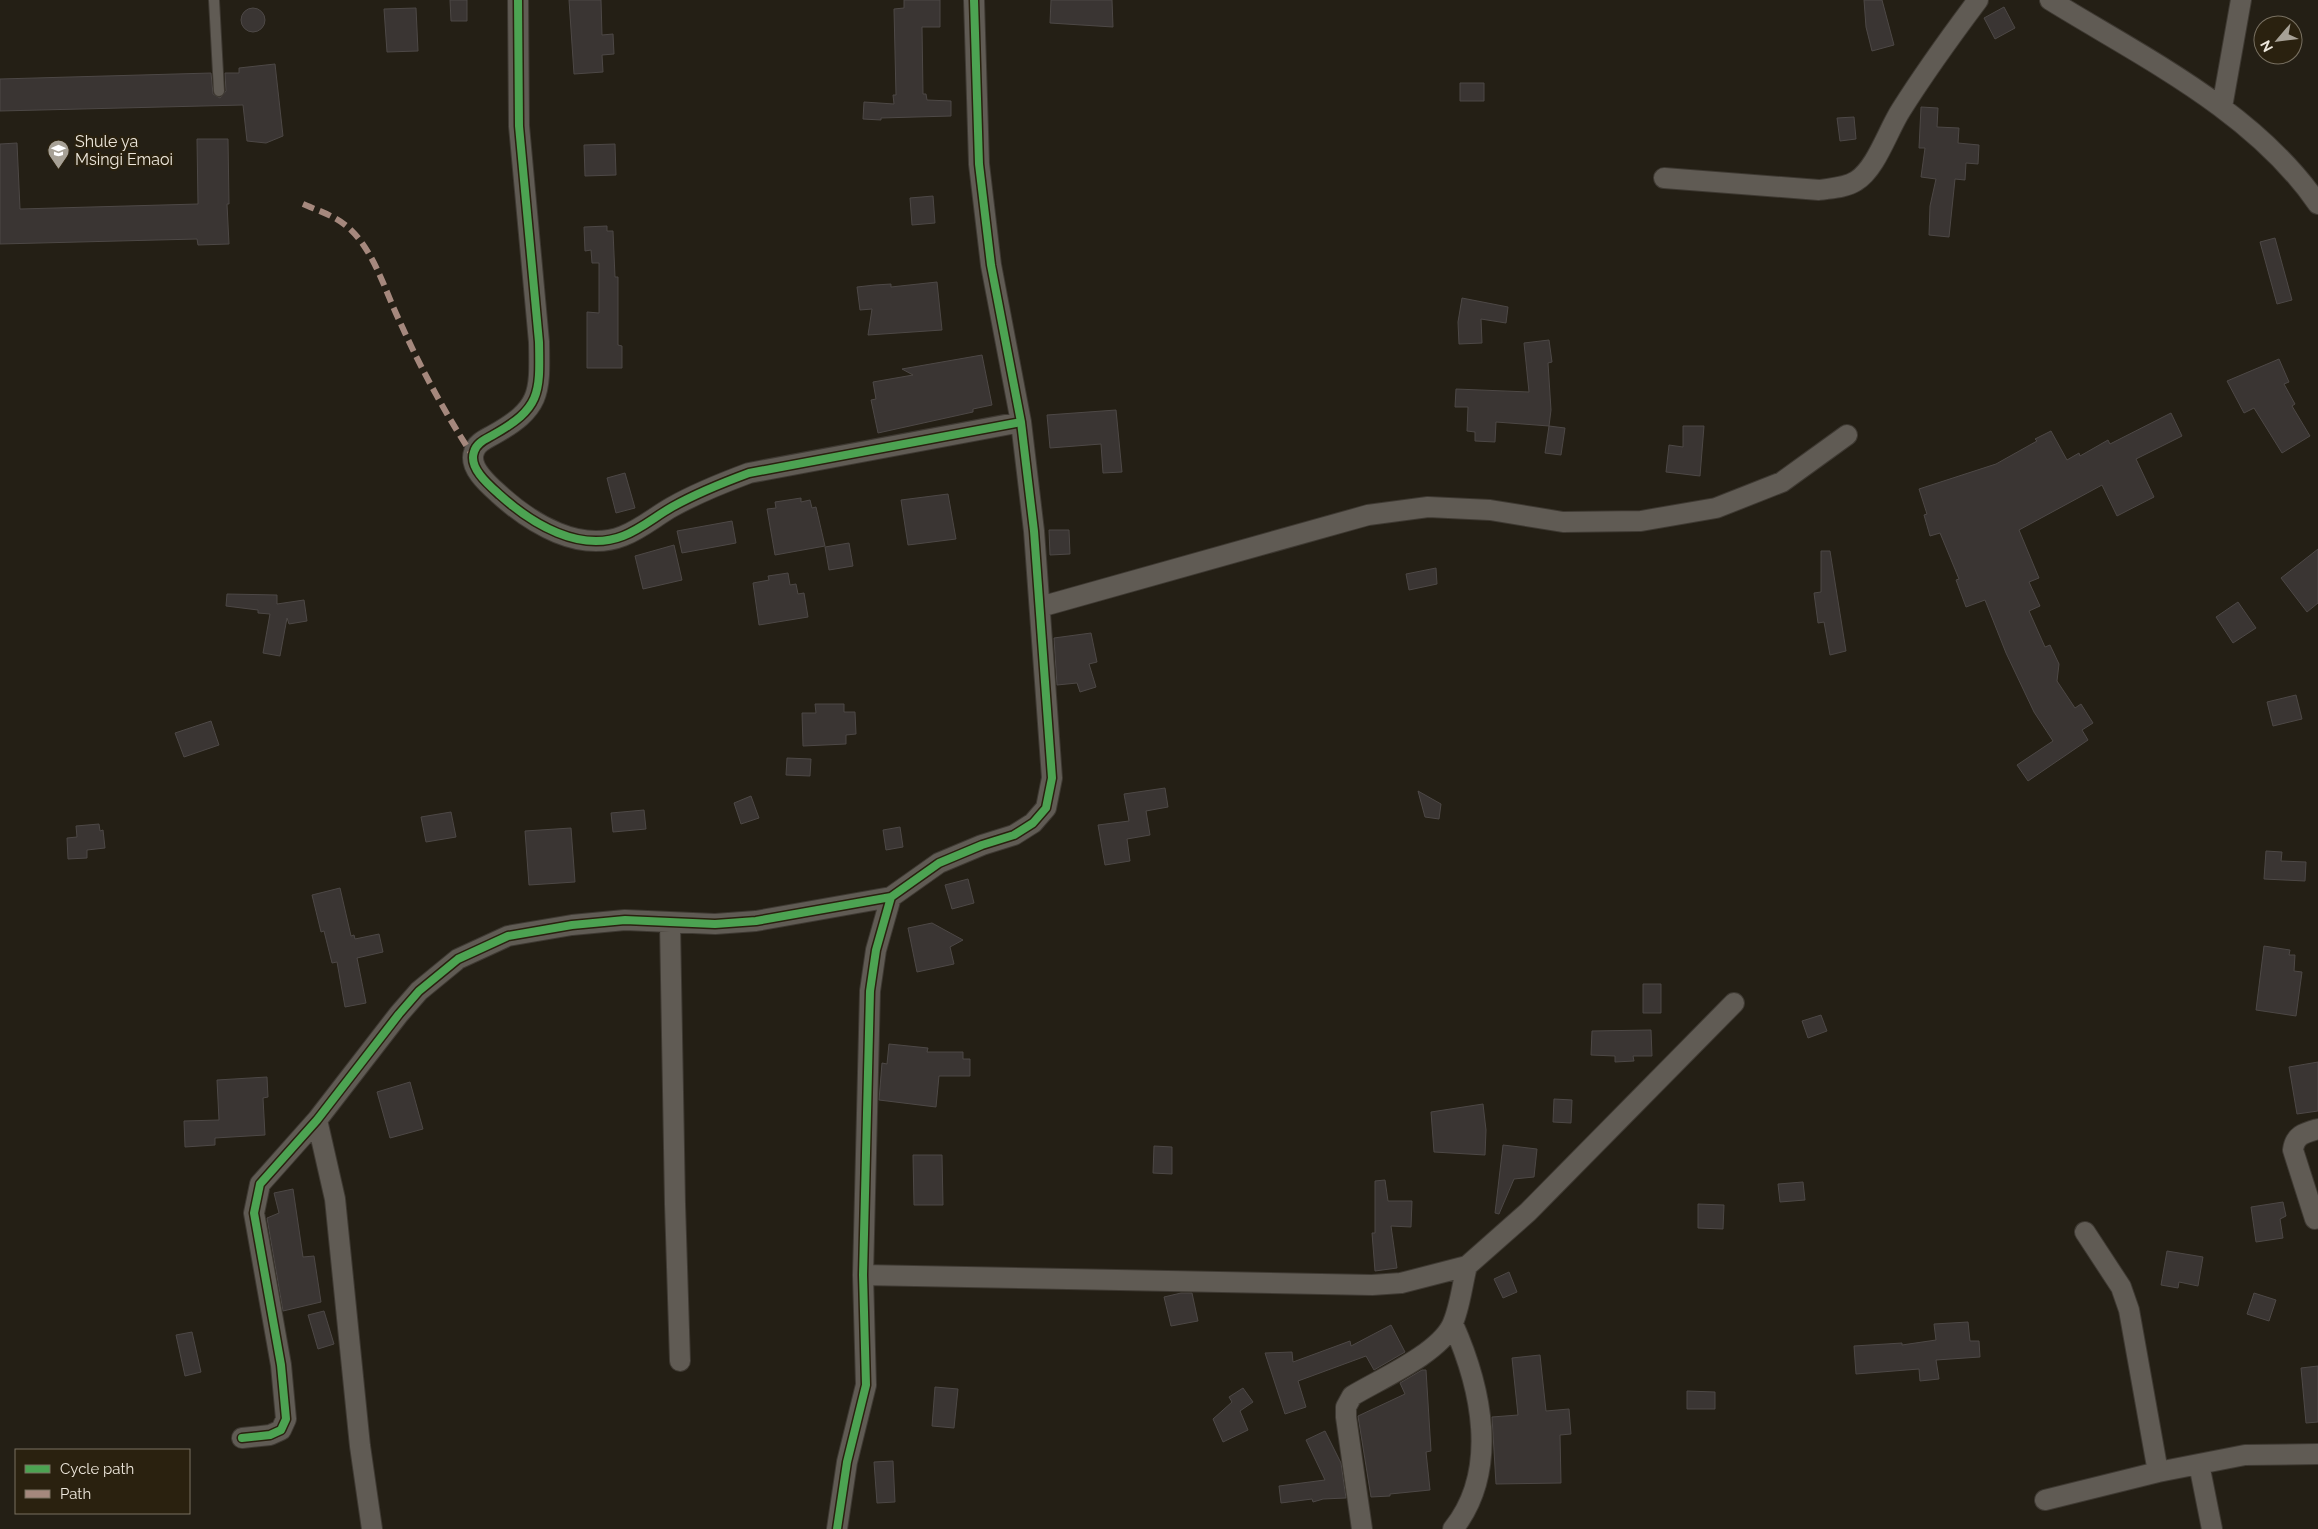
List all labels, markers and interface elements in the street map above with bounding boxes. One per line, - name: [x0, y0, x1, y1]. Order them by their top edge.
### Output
- north arrow: [2253, 15, 2303, 65]
- text: N: [2257, 38, 2276, 55]
- place label: Shule ya Msingi Emaoi: [75, 132, 173, 169]
- school or university icon: Shule ya Msingi Emaoi: [47, 138, 71, 169]
- legend: [15, 1449, 190, 1514]
- text: Cycle path: [60, 1460, 134, 1478]
- text: Path: [60, 1485, 91, 1503]

